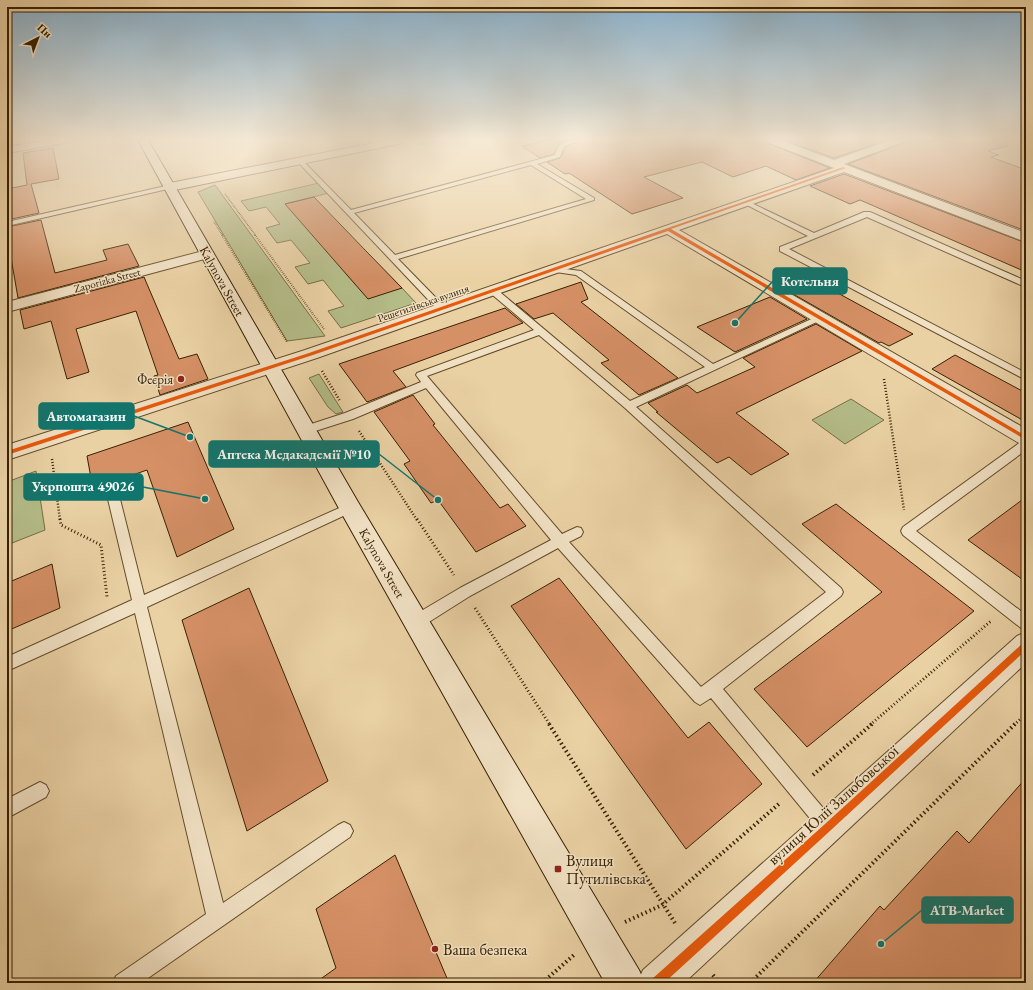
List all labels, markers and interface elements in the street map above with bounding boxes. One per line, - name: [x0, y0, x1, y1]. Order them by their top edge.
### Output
- north arrow: [18, 18, 58, 58]
- text: Пн: [34, 20, 55, 41]
- street label: Kalynova Street: [196, 243, 248, 319]
- street label: Zaporizka Street: [72, 264, 142, 296]
- callout: Котельня: [773, 268, 847, 294]
- text: Котельня: [781, 272, 840, 290]
- street label: Решетилівська вулиця: [375, 281, 471, 325]
- place label: Феєрія: [137, 371, 173, 388]
- marker: Феєрія: [176, 374, 186, 384]
- callout: Автомагазин: [39, 403, 134, 429]
- text: Автомагазин: [45, 407, 126, 425]
- callout: Аптека Медакадемії №10: [209, 441, 379, 467]
- text: Аптека Медакадемії №10: [216, 445, 372, 463]
- callout: Укрпошта 49026: [24, 474, 143, 500]
- text: Укрпошта 49026: [31, 477, 135, 495]
- street label: Kalynova Street: [355, 525, 409, 601]
- street label: вулиця Юлії Залюбовської: [763, 740, 904, 869]
- place label: Вулиця Путилівська: [566, 850, 647, 889]
- marker: Вулиця Путилівська: [553, 864, 563, 874]
- callout: ATB-Market: [922, 897, 1013, 923]
- text: ATB-Market: [929, 901, 1005, 919]
- place label: Ваша безпека: [443, 939, 528, 960]
- marker: Ваша безпека: [430, 944, 440, 954]

